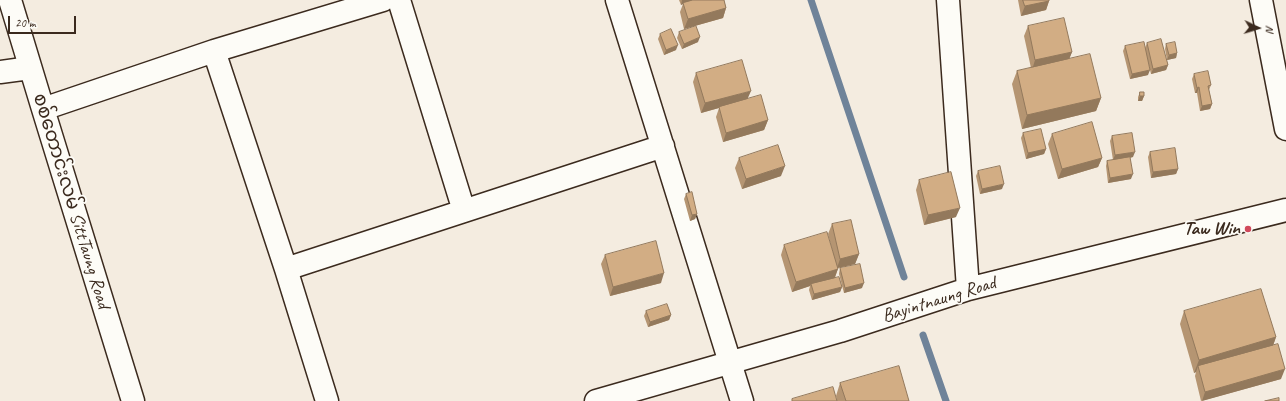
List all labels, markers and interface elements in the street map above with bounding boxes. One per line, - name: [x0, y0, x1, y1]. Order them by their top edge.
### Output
- scale bar: [10, 8, 78, 34]
- north arrow: [1238, 8, 1278, 48]
- text: 20 m: [15, 15, 35, 31]
- text: N: [1263, 25, 1277, 33]
- street label: စစ်တောင်းလမ် SittTaung Road: [27, 91, 115, 311]
- place label: Taw Win: [1184, 218, 1240, 240]
- marker: Taw Win: [1243, 224, 1253, 234]
- street label: Bayintnaung Road: [879, 272, 999, 328]

